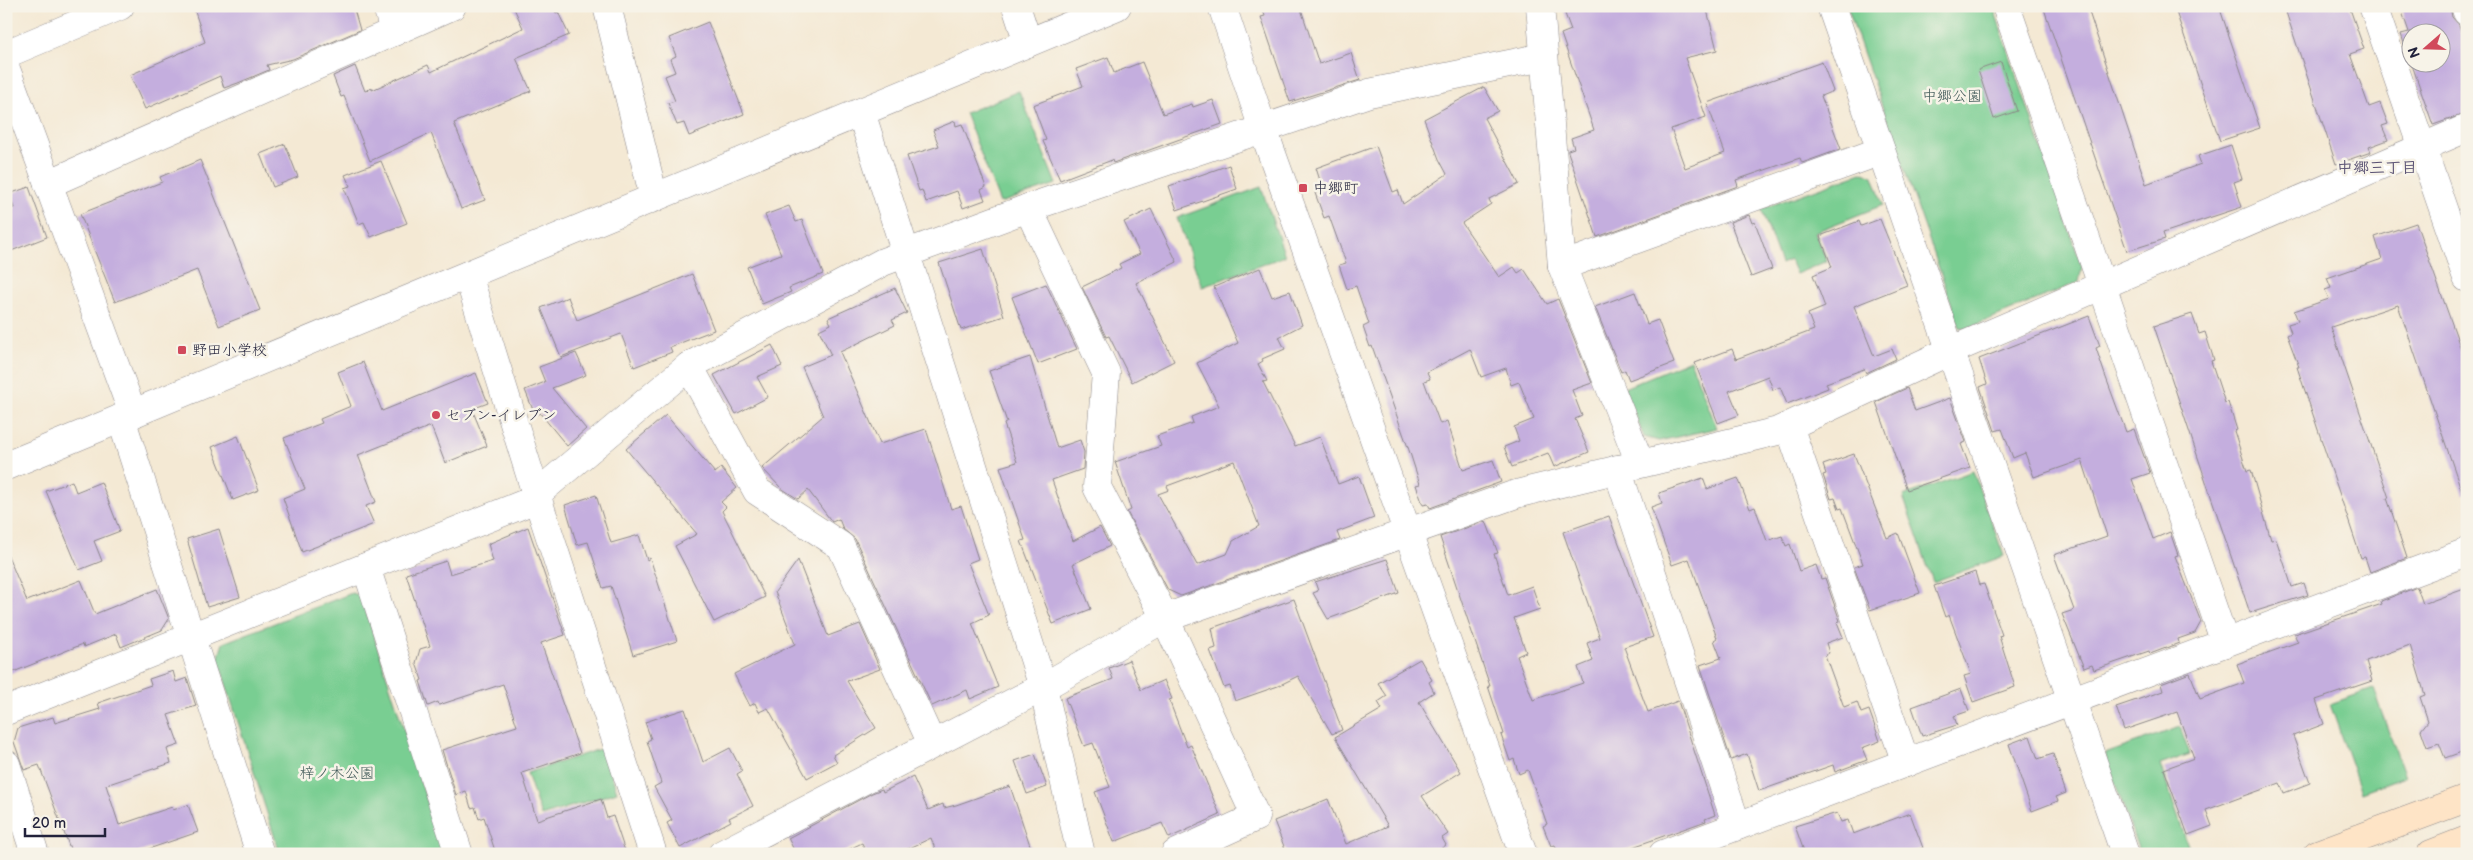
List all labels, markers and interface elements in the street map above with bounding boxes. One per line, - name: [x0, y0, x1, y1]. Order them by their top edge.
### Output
- north arrow: [2400, 22, 2450, 72]
- text: N: [2404, 44, 2424, 60]
- park label: 中郷公園: [1922, 87, 1982, 106]
- district label: 中郷三丁目: [2337, 159, 2417, 178]
- place label: 中郷町: [1313, 179, 1359, 198]
- marker: 中郷町: [1297, 182, 1309, 194]
- place label: 野田小学校: [192, 341, 267, 360]
- marker: 野田小学校: [176, 344, 188, 356]
- place label: セブン-イレブン: [446, 406, 557, 425]
- marker: セブン-イレブン: [430, 409, 442, 421]
- park label: 梓ノ木公園: [299, 764, 375, 783]
- scale bar: [25, 805, 105, 837]
- text: 20 m: [32, 814, 66, 833]

